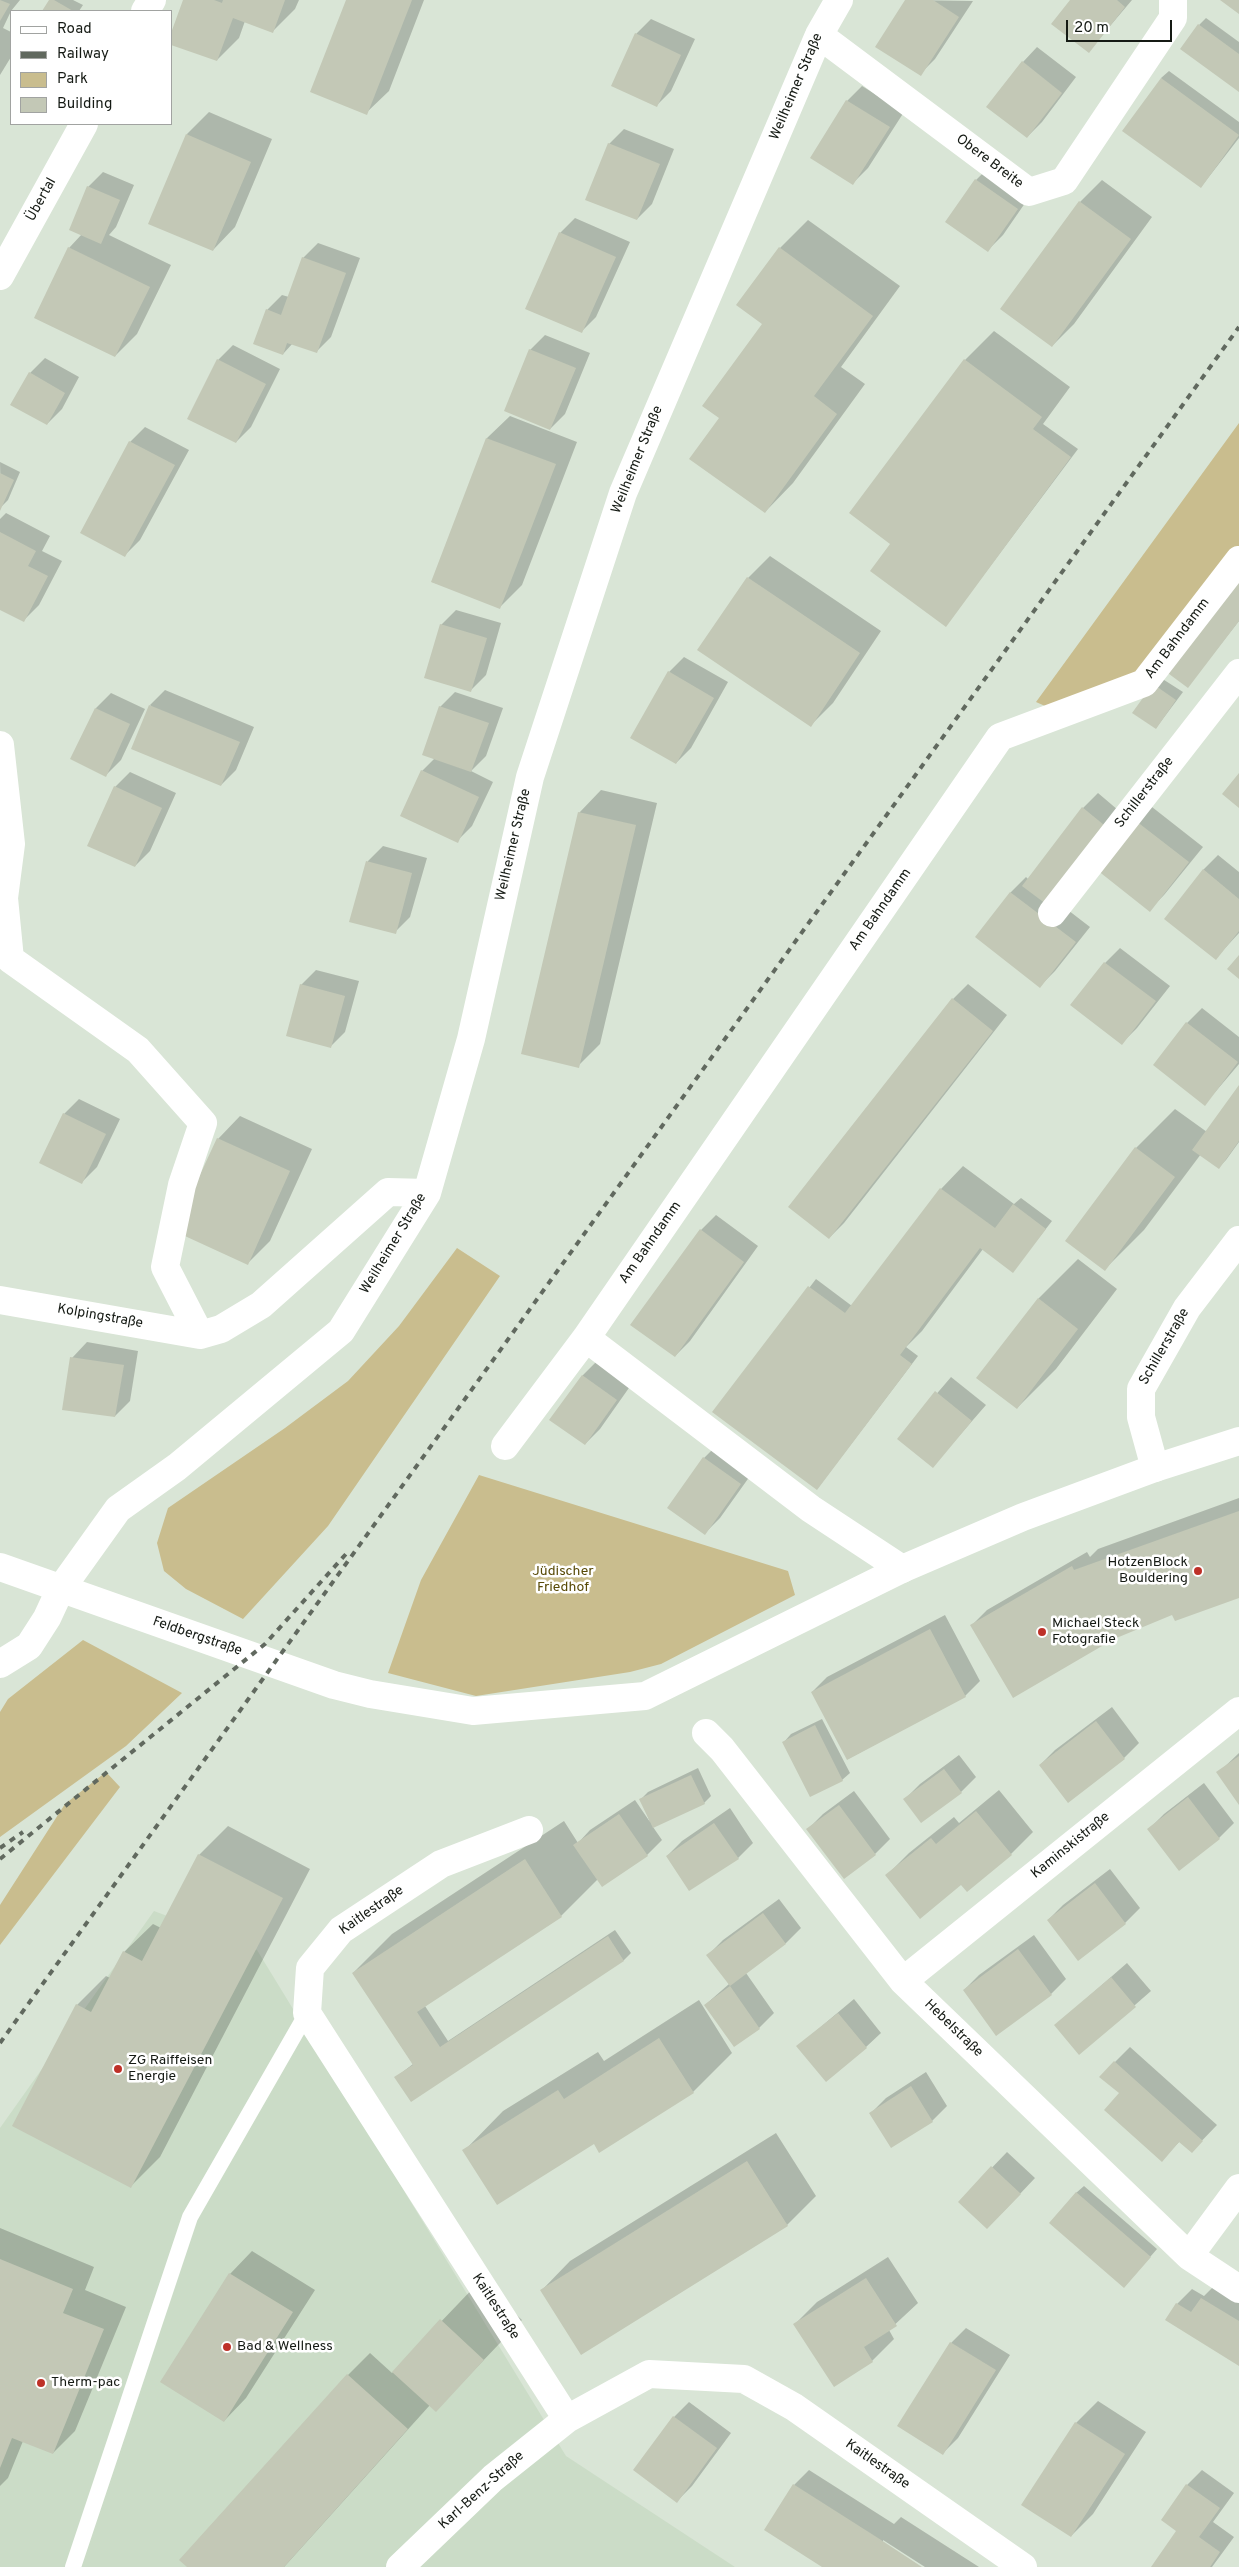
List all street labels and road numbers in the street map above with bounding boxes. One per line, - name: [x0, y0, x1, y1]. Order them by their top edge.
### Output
- street label: Weilheimer Straße: [767, 31, 827, 143]
- street label: Obere Breite: [952, 131, 1026, 193]
- street label: Übertal: [23, 175, 61, 225]
- street label: Weilheimer Straße: [609, 404, 667, 516]
- street label: Am Bahndamm: [1142, 595, 1214, 683]
- street label: Schillerstraße: [1112, 754, 1178, 832]
- street label: Weilheimer Straße: [493, 787, 535, 903]
- street label: Am Bahndamm: [846, 866, 916, 954]
- street label: Weilheimer Straße: [357, 1191, 431, 1297]
- street label: Am Bahndamm: [616, 1199, 686, 1287]
- street label: Kolpingstraße: [56, 1301, 144, 1333]
- street label: Schillerstraße: [1136, 1306, 1194, 1388]
- street label: Feldbergstraße: [150, 1614, 244, 1660]
- street label: Kaminskistraße: [1028, 1809, 1114, 1883]
- street label: Kaitlestraße: [336, 1883, 408, 1939]
- street label: Hebelstraße: [920, 1997, 986, 2061]
- street label: Kaitlestraße: [468, 2271, 522, 2343]
- street label: Kaitlestraße: [841, 2437, 913, 2493]
- street label: Karl-Benz-Straße: [436, 2448, 528, 2534]

